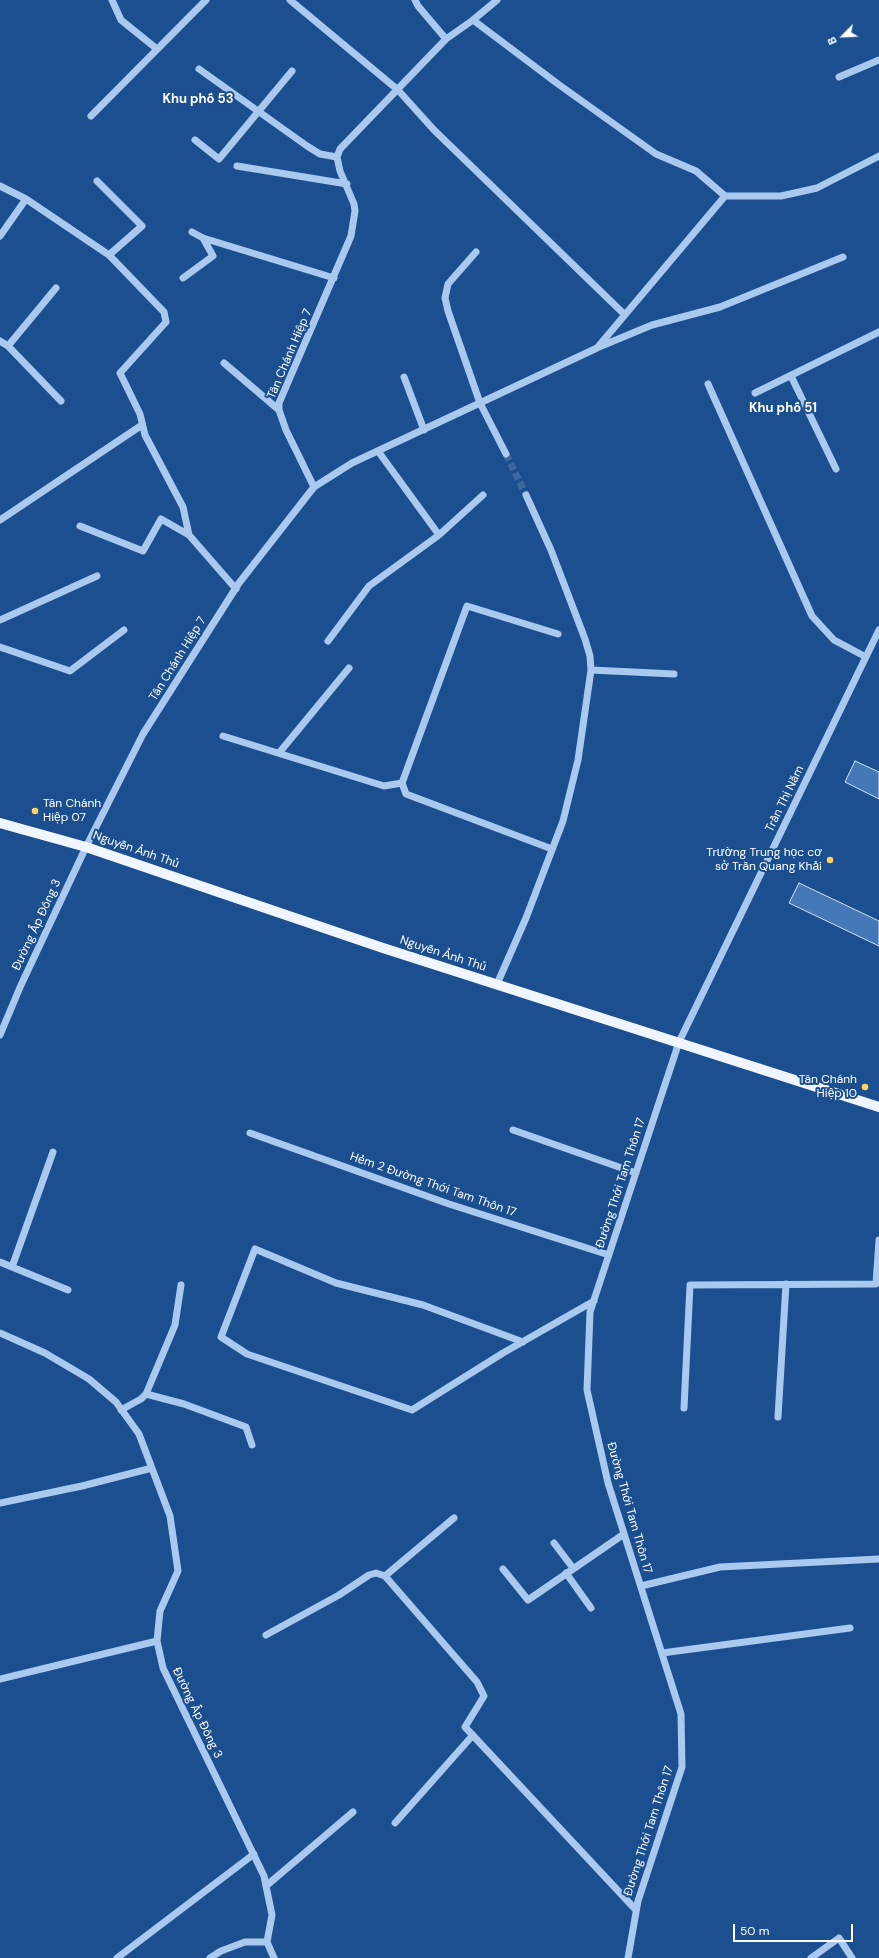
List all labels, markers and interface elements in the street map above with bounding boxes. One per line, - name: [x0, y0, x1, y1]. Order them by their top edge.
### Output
- north arrow: [823, 16, 863, 56]
- text: B: [824, 35, 840, 47]
- district label: Khu phố 53: [162, 92, 234, 108]
- street label: Tân Chánh Hiệp 7: [265, 307, 315, 401]
- district label: Khu phố 51: [749, 401, 817, 417]
- street label: Tân Chánh Hiệp 7: [146, 614, 210, 704]
- street label: Trần Thị Năm: [763, 763, 807, 835]
- place label: Tân Chánh Hiệp 07: [43, 797, 101, 825]
- marker: Tân Chánh Hiệp 07: [30, 806, 40, 816]
- street label: Nguyễn Ảnh Thủ: [91, 829, 181, 871]
- place label: Trường Trung học cơ sở Trần Quang Khải: [706, 846, 822, 874]
- marker: Trường Trung học cơ sở Trần Quang Khải: [825, 855, 835, 865]
- street label: Đường Ấp Đông 3: [9, 877, 65, 973]
- street label: Nguyễn Ảnh Thủ: [398, 933, 488, 975]
- place label: Tân Chánh Hiệp 10: [799, 1073, 857, 1101]
- marker: Tân Chánh Hiệp 10: [860, 1082, 870, 1092]
- street label: Đường Thới Tam Thôn 17: [593, 1116, 649, 1250]
- street label: Hẻm 2 Đường Thới Tam Thôn 17: [348, 1150, 518, 1220]
- street label: Đường Thới Tam Thôn 17: [603, 1441, 655, 1575]
- street label: Đường Ấp Đông 3: [169, 1665, 225, 1761]
- street label: Đường Thới Tam Thôn 17: [621, 1764, 677, 1898]
- scale bar: [735, 1916, 855, 1942]
- text: 50 m: [740, 1923, 769, 1939]

